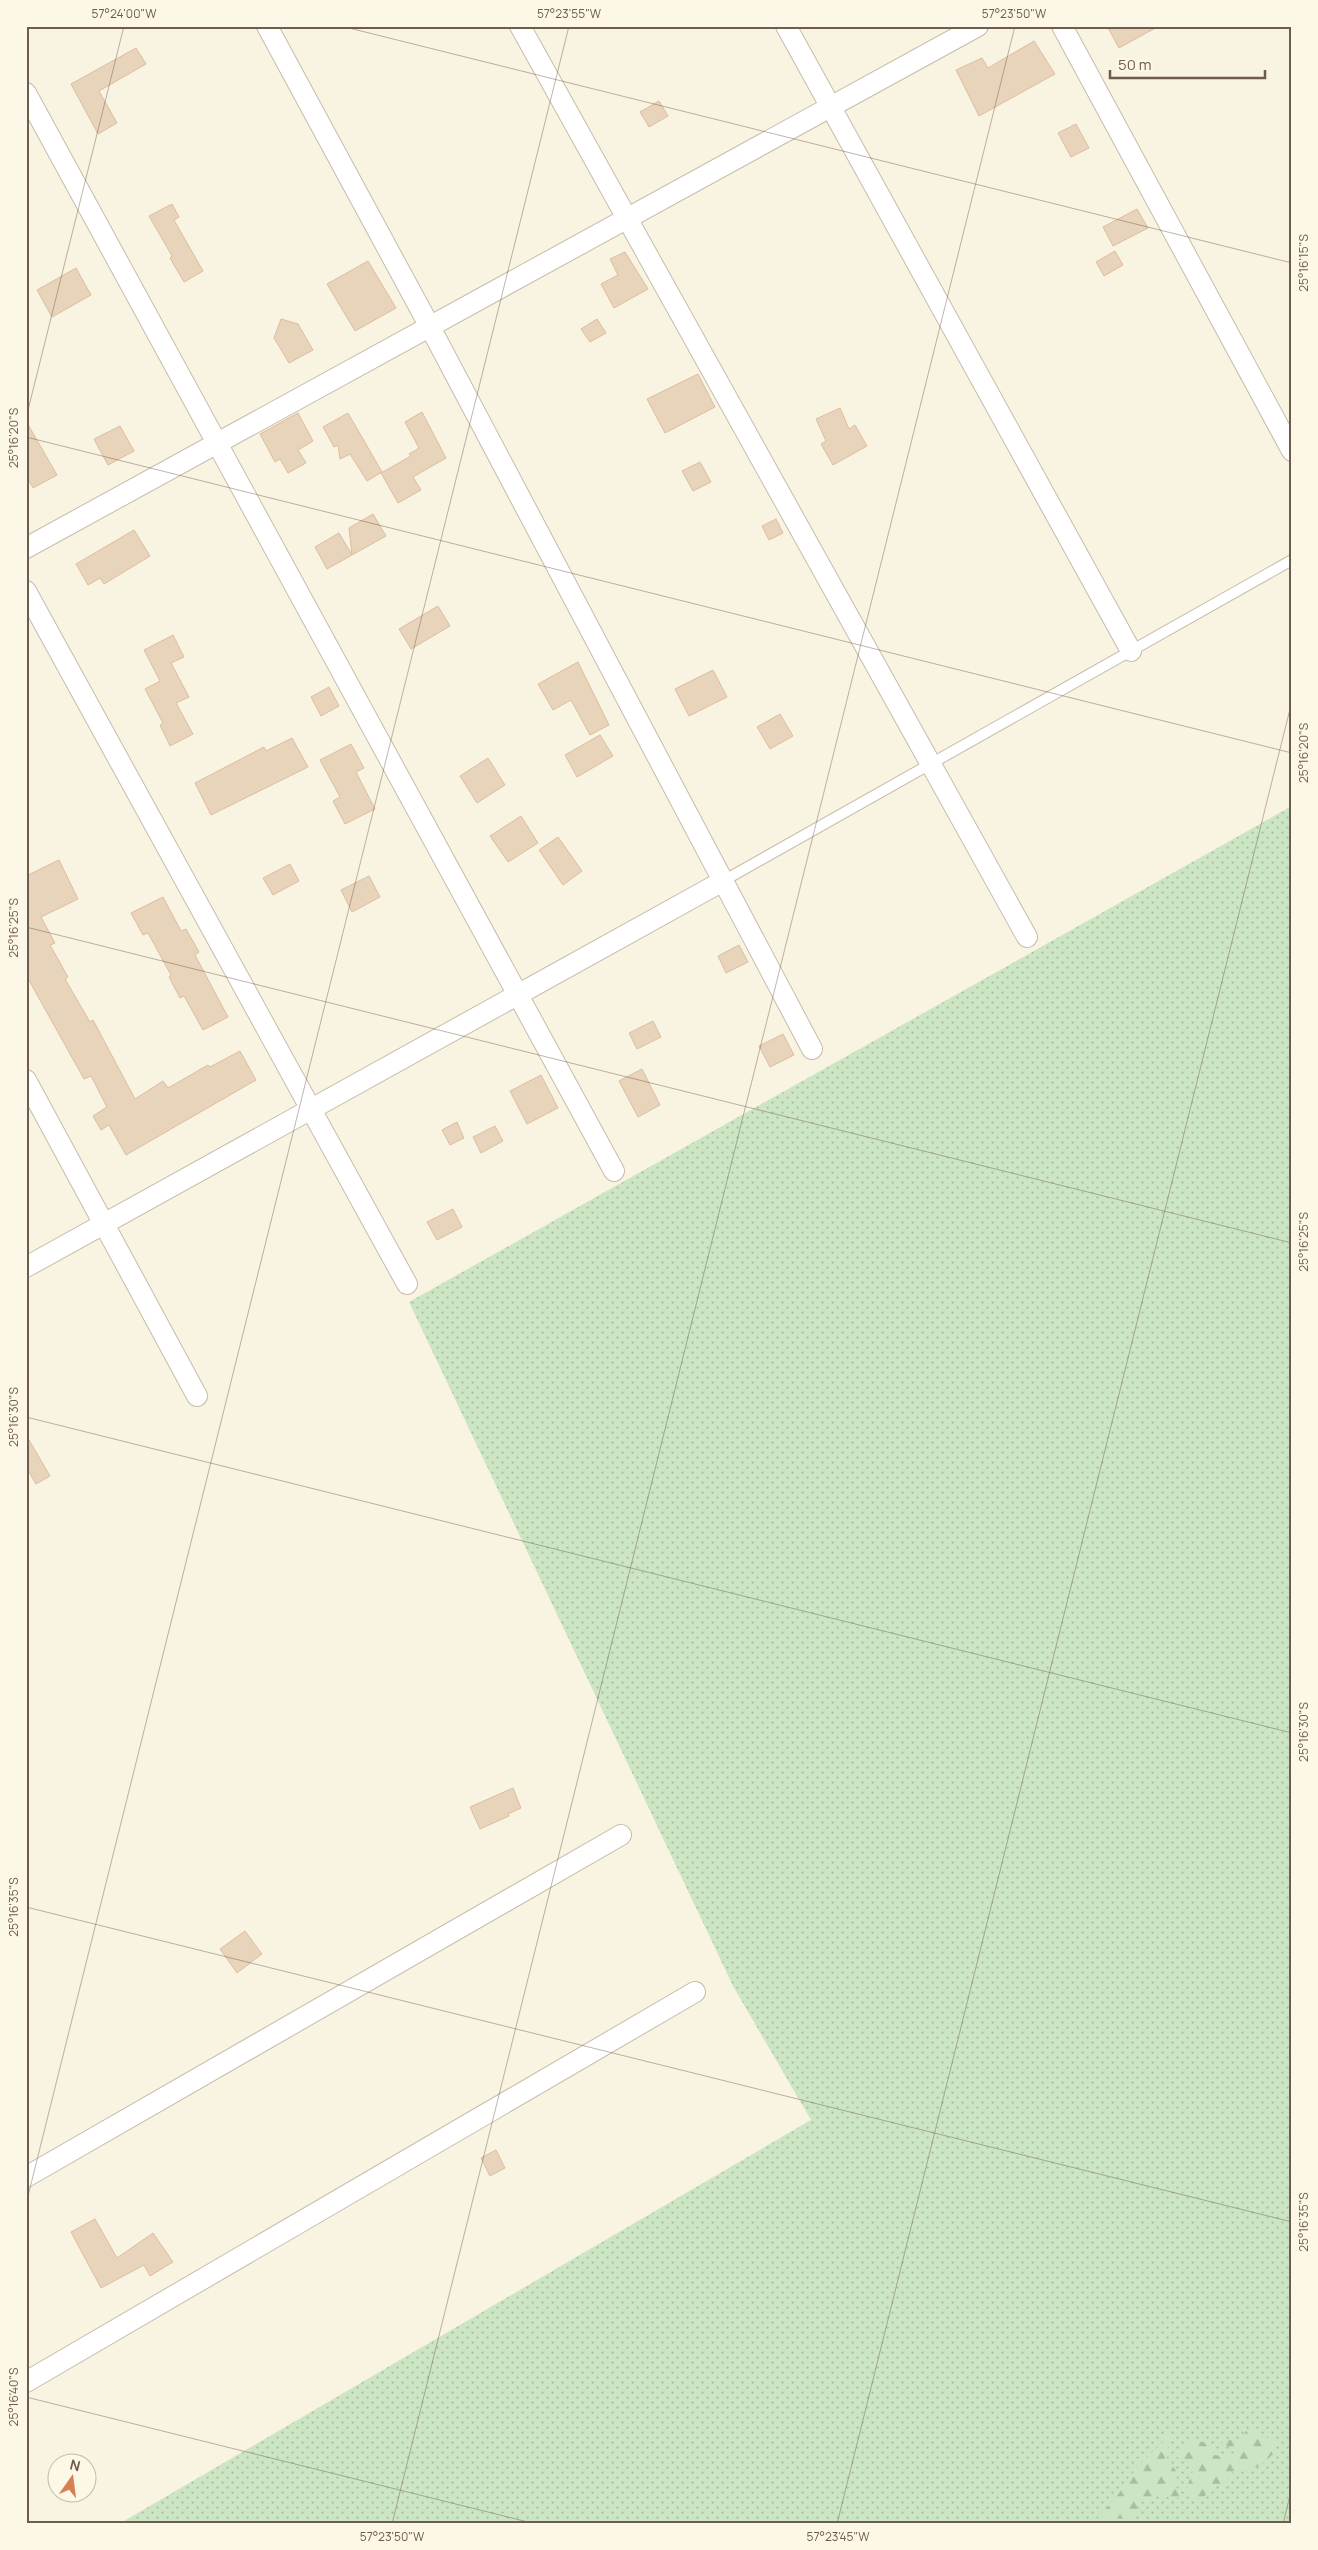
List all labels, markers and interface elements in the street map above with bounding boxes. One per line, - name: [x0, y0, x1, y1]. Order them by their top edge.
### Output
- text: 57°24'00"W: [92, 5, 157, 22]
- text: 57°23'55"W: [537, 5, 602, 22]
- text: 57°23'50"W: [982, 5, 1047, 22]
- scale bar: [1110, 48, 1266, 80]
- text: 50 m: [1118, 54, 1152, 75]
- text: 25°16'15"S: [1295, 234, 1312, 292]
- text: 25°16'20"S: [5, 408, 22, 468]
- text: 25°16'20"S: [1295, 723, 1312, 783]
- text: 25°16'25"S: [5, 898, 22, 958]
- text: 25°16'25"S: [1295, 1212, 1312, 1272]
- text: 25°16'30"S: [5, 1387, 22, 1447]
- text: 25°16'30"S: [1295, 1702, 1312, 1762]
- text: 25°16'35"S: [5, 1877, 22, 1937]
- text: 25°16'35"S: [1295, 2192, 1312, 2252]
- text: 25°16'40"S: [5, 2368, 22, 2426]
- north arrow: [48, 2452, 98, 2502]
- text: N: [68, 2454, 82, 2475]
- text: 57°23'50"W: [360, 2528, 425, 2545]
- text: 57°23'45"W: [807, 2528, 870, 2545]

